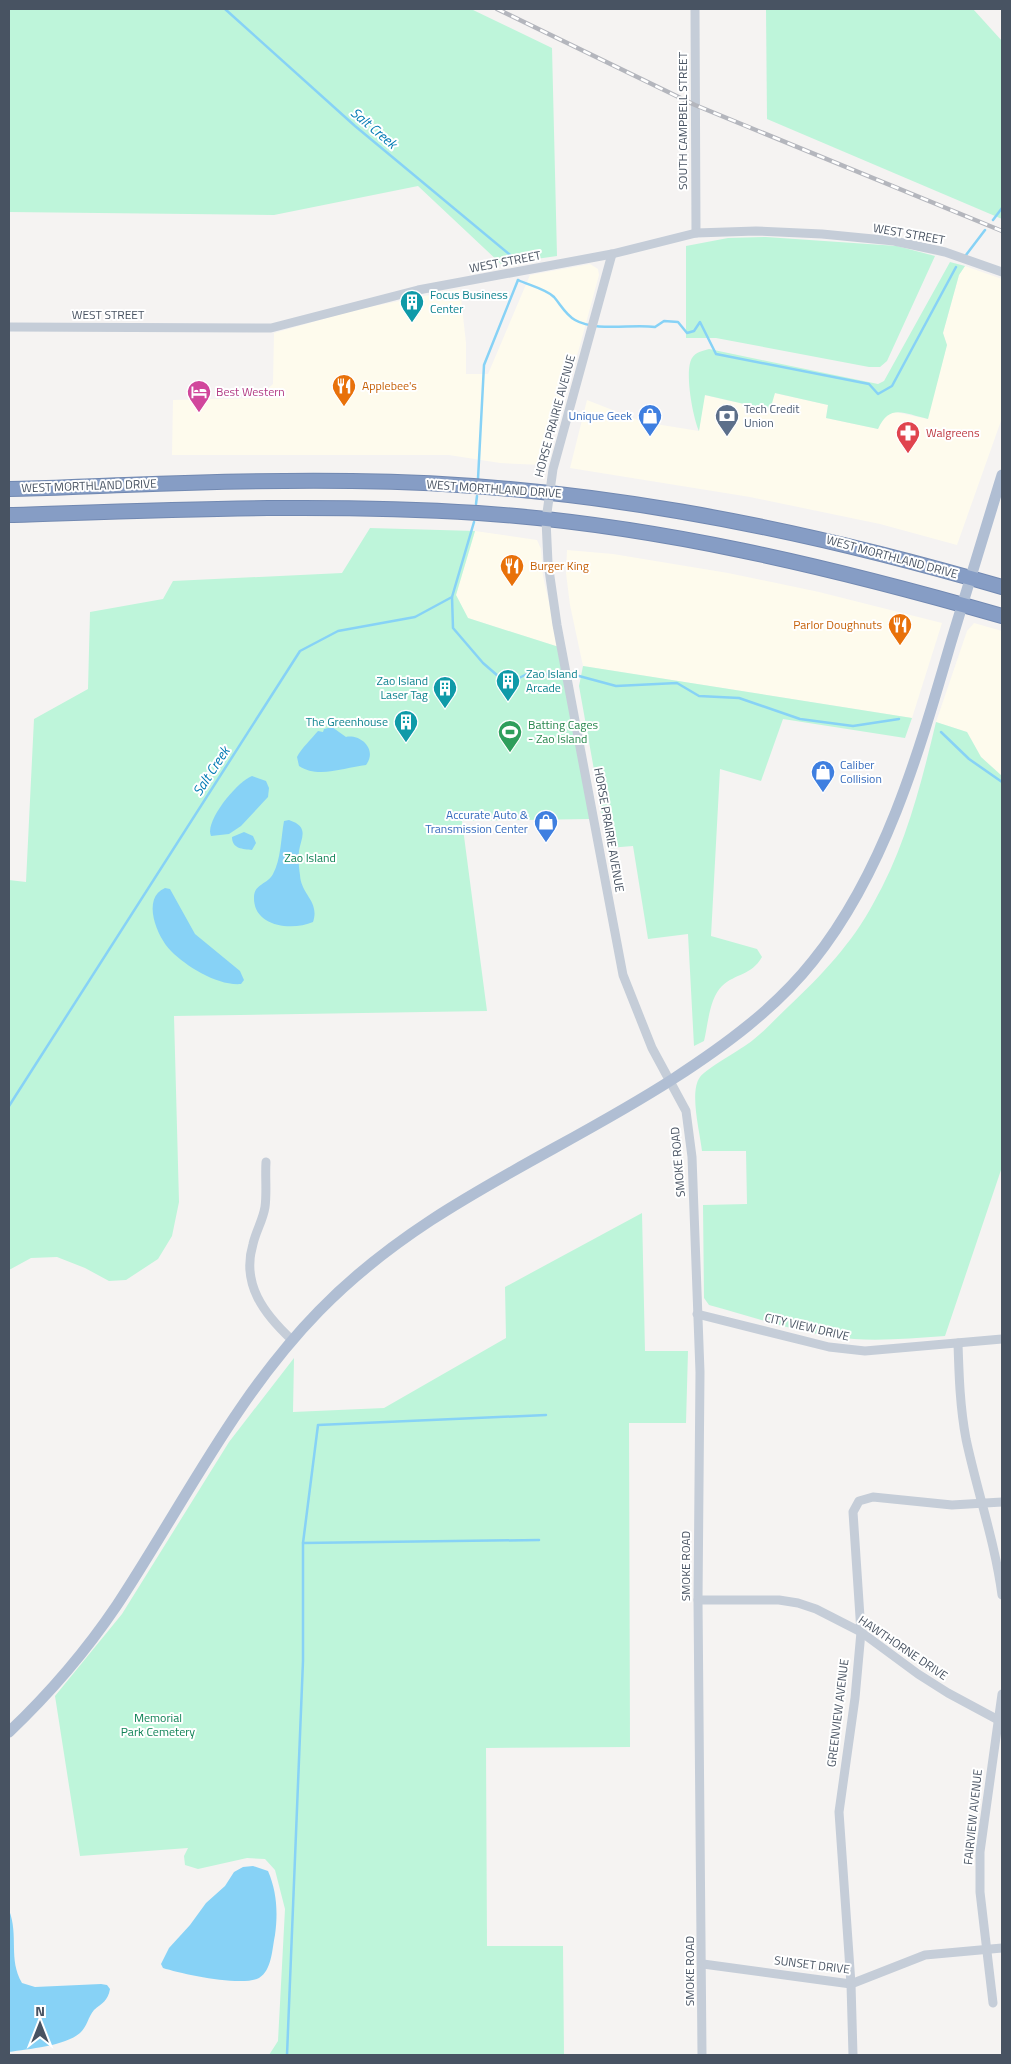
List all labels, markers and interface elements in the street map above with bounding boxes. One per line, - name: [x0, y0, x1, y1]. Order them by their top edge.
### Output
- street label: SOUTH CAMPBELL STREET: [673, 51, 692, 190]
- water label: Salt Creek: [347, 102, 403, 154]
- street label: WEST STREET: [872, 218, 947, 249]
- street label: WEST STREET: [468, 245, 543, 278]
- place label: Focus Business Center: [430, 285, 508, 318]
- building icon: Focus Business Center: [399, 289, 425, 323]
- street label: WEST STREET: [72, 305, 145, 324]
- street label: HORSE PRAIRIE AVENUE: [529, 352, 580, 479]
- restaurant icon: Applebee's: [331, 373, 357, 407]
- place label: Applebee's: [362, 376, 417, 395]
- hotel icon: Best Western: [186, 379, 212, 413]
- place label: Best Western: [216, 382, 285, 401]
- place label: Tech Credit Union: [744, 399, 800, 432]
- shop icon: Unique Geek: [637, 403, 663, 437]
- bank icon: Tech Credit Union: [714, 403, 740, 437]
- place label: Unique Geek: [569, 406, 632, 425]
- pharmacy icon: Walgreens: [895, 420, 921, 454]
- place label: Walgreens: [926, 423, 980, 442]
- street label: WEST MORTHLAND DRIVE: [21, 474, 157, 497]
- street label: WEST MORTHLAND DRIVE: [426, 474, 563, 503]
- street label: WEST MORTHLAND DRIVE: [824, 530, 960, 583]
- restaurant icon: Burger King: [499, 553, 525, 587]
- place label: Burger King: [530, 556, 589, 575]
- restaurant icon: Parlor Doughnuts: [887, 612, 913, 646]
- place label: Parlor Doughnuts: [793, 615, 882, 634]
- place label: Zao Island Arcade: [526, 664, 578, 697]
- building icon: Zao Island Arcade: [495, 668, 521, 702]
- place label: Zao Island Laser Tag: [376, 671, 428, 704]
- building icon: Zao Island Laser Tag: [432, 675, 458, 709]
- building icon: The Greenhouse: [393, 709, 419, 743]
- place label: The Greenhouse: [306, 712, 388, 731]
- place label: Batting Cages - Zao Island: [528, 715, 598, 748]
- sports icon: Batting Cages - Zao Island: [497, 719, 523, 753]
- water label: Salt Creek: [187, 740, 235, 800]
- place label: Caliber Collision: [840, 755, 882, 788]
- shop icon: Caliber Collision: [810, 759, 836, 793]
- street label: HORSE PRAIRIE AVENUE: [589, 766, 630, 894]
- place label: Accurate Auto & Transmission Center: [425, 805, 529, 838]
- shop icon: Accurate Auto & Transmission Center: [533, 809, 559, 843]
- park label: Zao Island: [284, 848, 336, 867]
- street label: SMOKE ROAD: [665, 1126, 690, 1198]
- street label: CITY VIEW DRIVE: [763, 1308, 852, 1346]
- street label: SMOKE ROAD: [676, 1530, 695, 1601]
- street label: HAWTHORNE DRIVE: [855, 1611, 952, 1685]
- street label: GREENVIEW AVENUE: [821, 1657, 854, 1768]
- park label: Memorial Park Cemetery: [121, 1708, 195, 1741]
- street label: FAIRVIEW AVENUE: [958, 1768, 987, 1866]
- street label: SMOKE ROAD: [680, 1935, 699, 2006]
- street label: SUNSET DRIVE: [773, 1950, 851, 1979]
- north arrow: [15, 1999, 65, 2049]
- text: N: [35, 2000, 45, 2021]

